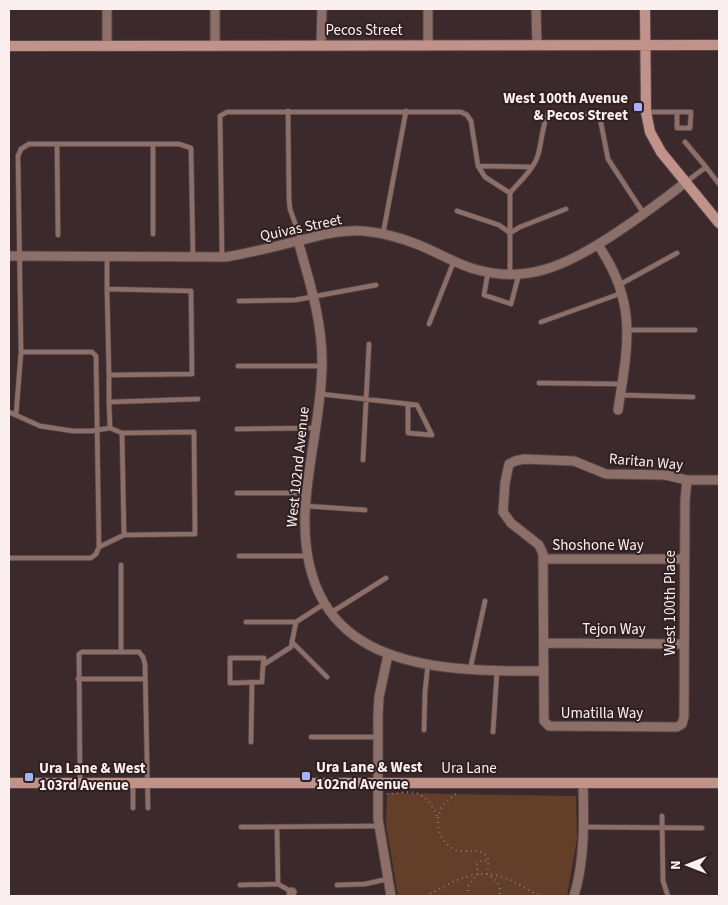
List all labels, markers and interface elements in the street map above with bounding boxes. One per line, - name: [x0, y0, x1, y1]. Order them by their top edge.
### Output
- street label: Pecos Street: [325, 20, 403, 41]
- place label: West 100th Avenue & Pecos Street: [503, 88, 628, 126]
- marker: West 100th Avenue & Pecos Street: [632, 101, 644, 113]
- street label: Quivas Street: [258, 209, 344, 247]
- street label: West 102nd Avenue: [281, 406, 315, 528]
- street label: Raritan Way: [608, 448, 684, 476]
- street label: Shoshone Way: [552, 535, 644, 556]
- street label: West 100th Place: [660, 550, 681, 656]
- street label: Tejon Way: [582, 619, 646, 640]
- street label: Umatilla Way: [561, 703, 643, 724]
- place label: Ura Lane & West 102nd Avenue: [316, 757, 423, 795]
- place label: Ura Lane & West 103rd Avenue: [39, 758, 146, 796]
- street label: Ura Lane: [441, 758, 497, 779]
- marker: Ura Lane & West 102nd Avenue: [300, 770, 312, 782]
- marker: Ura Lane & West 103rd Avenue: [23, 771, 35, 783]
- north arrow: [663, 840, 713, 890]
- text: N: [666, 860, 686, 870]

